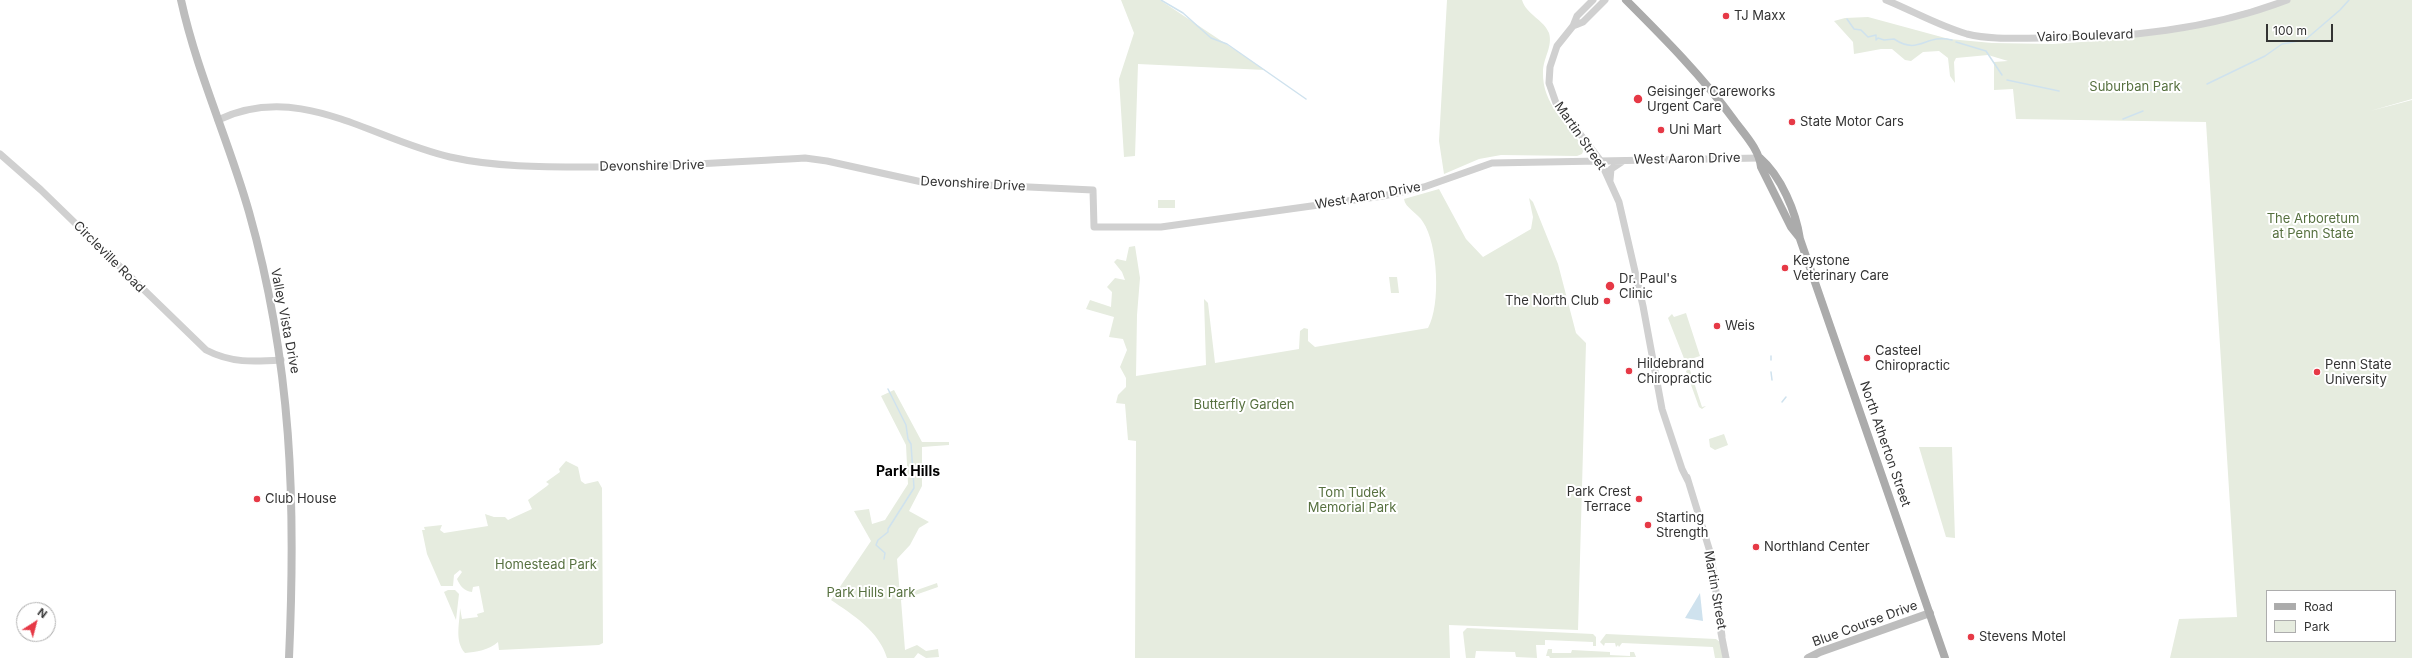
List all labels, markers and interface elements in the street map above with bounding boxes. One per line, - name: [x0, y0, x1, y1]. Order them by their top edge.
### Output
- place label: TJ Maxx: [1734, 8, 1786, 24]
- marker: TJ Maxx: [1721, 11, 1731, 21]
- scale bar: [2268, 16, 2335, 42]
- text: 100 m: [2273, 23, 2307, 38]
- street label: Vairo Boulevard: [2036, 27, 2134, 45]
- park label: Suburban Park: [2089, 79, 2181, 95]
- place label: Geisinger Careworks Urgent Care: [1647, 84, 1775, 115]
- marker: Geisinger Careworks Urgent Care: [1632, 93, 1644, 105]
- street label: Martin Street: [1551, 99, 1609, 173]
- place label: State Motor Cars: [1800, 114, 1904, 130]
- marker: State Motor Cars: [1787, 117, 1797, 127]
- place label: Uni Mart: [1669, 122, 1722, 138]
- marker: Uni Mart: [1656, 125, 1666, 135]
- street label: West Aaron Drive: [1633, 150, 1741, 168]
- street label: Devonshire Drive: [599, 157, 705, 175]
- street label: Devonshire Drive: [920, 173, 1026, 195]
- street label: West Aaron Drive: [1314, 179, 1422, 213]
- park label: The Arboretum at Penn State: [2267, 211, 2359, 242]
- street label: Circleville Road: [70, 218, 148, 296]
- place label: Keystone Veterinary Care: [1793, 253, 1889, 284]
- marker: Keystone Veterinary Care: [1780, 263, 1790, 273]
- street label: Valley Vista Drive: [267, 267, 303, 375]
- place label: Dr. Paul's Clinic: [1619, 271, 1677, 302]
- marker: Dr. Paul's Clinic: [1604, 280, 1616, 292]
- place label: The North Club: [1505, 293, 1599, 309]
- marker: The North Club: [1602, 296, 1612, 306]
- place label: Weis: [1725, 318, 1755, 334]
- marker: Weis: [1712, 321, 1722, 331]
- place label: Casteel Chiropractic: [1875, 343, 1950, 374]
- marker: Casteel Chiropractic: [1862, 353, 1872, 363]
- place label: Hildebrand Chiropractic: [1637, 356, 1712, 387]
- place label: Penn State University: [2325, 357, 2391, 388]
- marker: Hildebrand Chiropractic: [1624, 366, 1634, 376]
- marker: Penn State University: [2312, 367, 2322, 377]
- street label: North Atherton Street: [1856, 379, 1914, 509]
- park label: Butterfly Garden: [1194, 397, 1294, 413]
- district label: Park Hills: [876, 464, 940, 480]
- place label: Park Crest Terrace: [1567, 484, 1631, 515]
- park label: Tom Tudek Memorial Park: [1308, 485, 1396, 516]
- place label: Club House: [265, 491, 337, 507]
- marker: Club House: [252, 494, 262, 504]
- marker: Park Crest Terrace: [1634, 494, 1644, 504]
- place label: Starting Strength: [1656, 510, 1708, 541]
- marker: Starting Strength: [1643, 520, 1653, 530]
- place label: Northland Center: [1764, 539, 1870, 555]
- marker: Northland Center: [1751, 542, 1761, 552]
- street label: Martin Street: [1700, 549, 1730, 631]
- park label: Homestead Park: [495, 557, 597, 573]
- park label: Park Hills Park: [827, 585, 915, 601]
- legend: [2266, 590, 2396, 642]
- street label: Blue Course Drive: [1810, 598, 1920, 650]
- text: Road: [2304, 599, 2333, 614]
- north arrow: [16, 602, 56, 642]
- text: N: [35, 605, 50, 621]
- text: Park: [2304, 619, 2330, 634]
- place label: Stevens Motel: [1979, 629, 2066, 645]
- marker: Stevens Motel: [1966, 632, 1976, 642]

